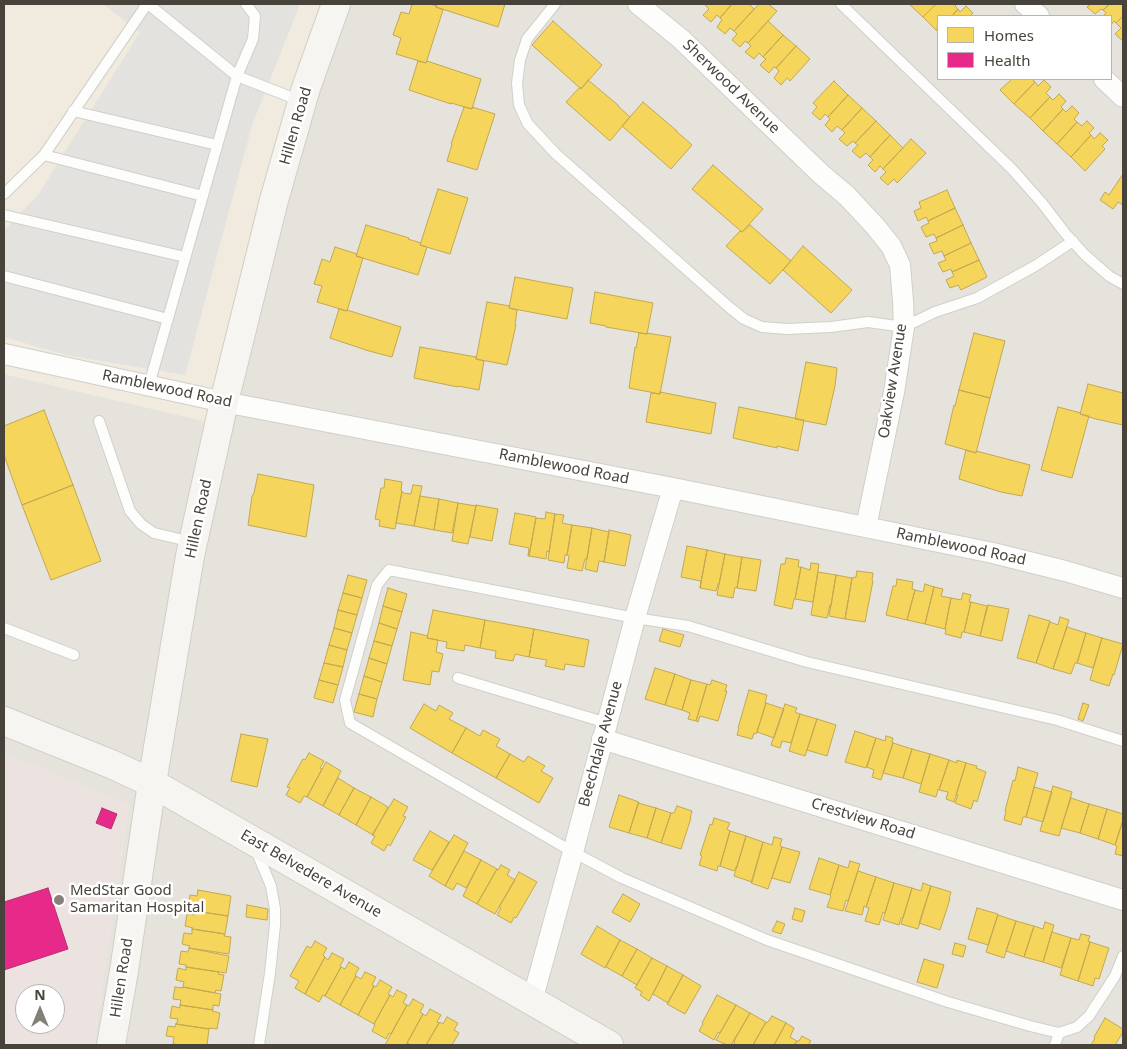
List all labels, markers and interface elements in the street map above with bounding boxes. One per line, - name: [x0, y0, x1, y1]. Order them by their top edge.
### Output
- legend: [937, 15, 1112, 80]
- text: Homes: [984, 25, 1034, 45]
- street label: Sherwood Avenue: [679, 36, 783, 138]
- text: Health: [984, 50, 1031, 70]
- street label: Hillen Road: [276, 85, 316, 167]
- street label: Oakview Avenue: [875, 322, 911, 440]
- street label: Ramblewood Road: [101, 366, 233, 412]
- street label: Ramblewood Road: [497, 446, 631, 488]
- street label: Hillen Road: [182, 478, 216, 560]
- street label: Ramblewood Road: [895, 524, 1027, 570]
- street label: Beechdale Avenue: [576, 679, 626, 809]
- street label: Crestview Road: [809, 795, 917, 843]
- street label: East Belvedere Avenue: [237, 826, 385, 922]
- place label: MedStar Good Samaritan Hospital: [70, 882, 204, 917]
- marker: MedStar Good Samaritan Hospital: [52, 893, 66, 907]
- street label: Hillen Road: [107, 937, 137, 1019]
- north arrow: [15, 984, 65, 1034]
- text: N: [34, 985, 46, 1004]

